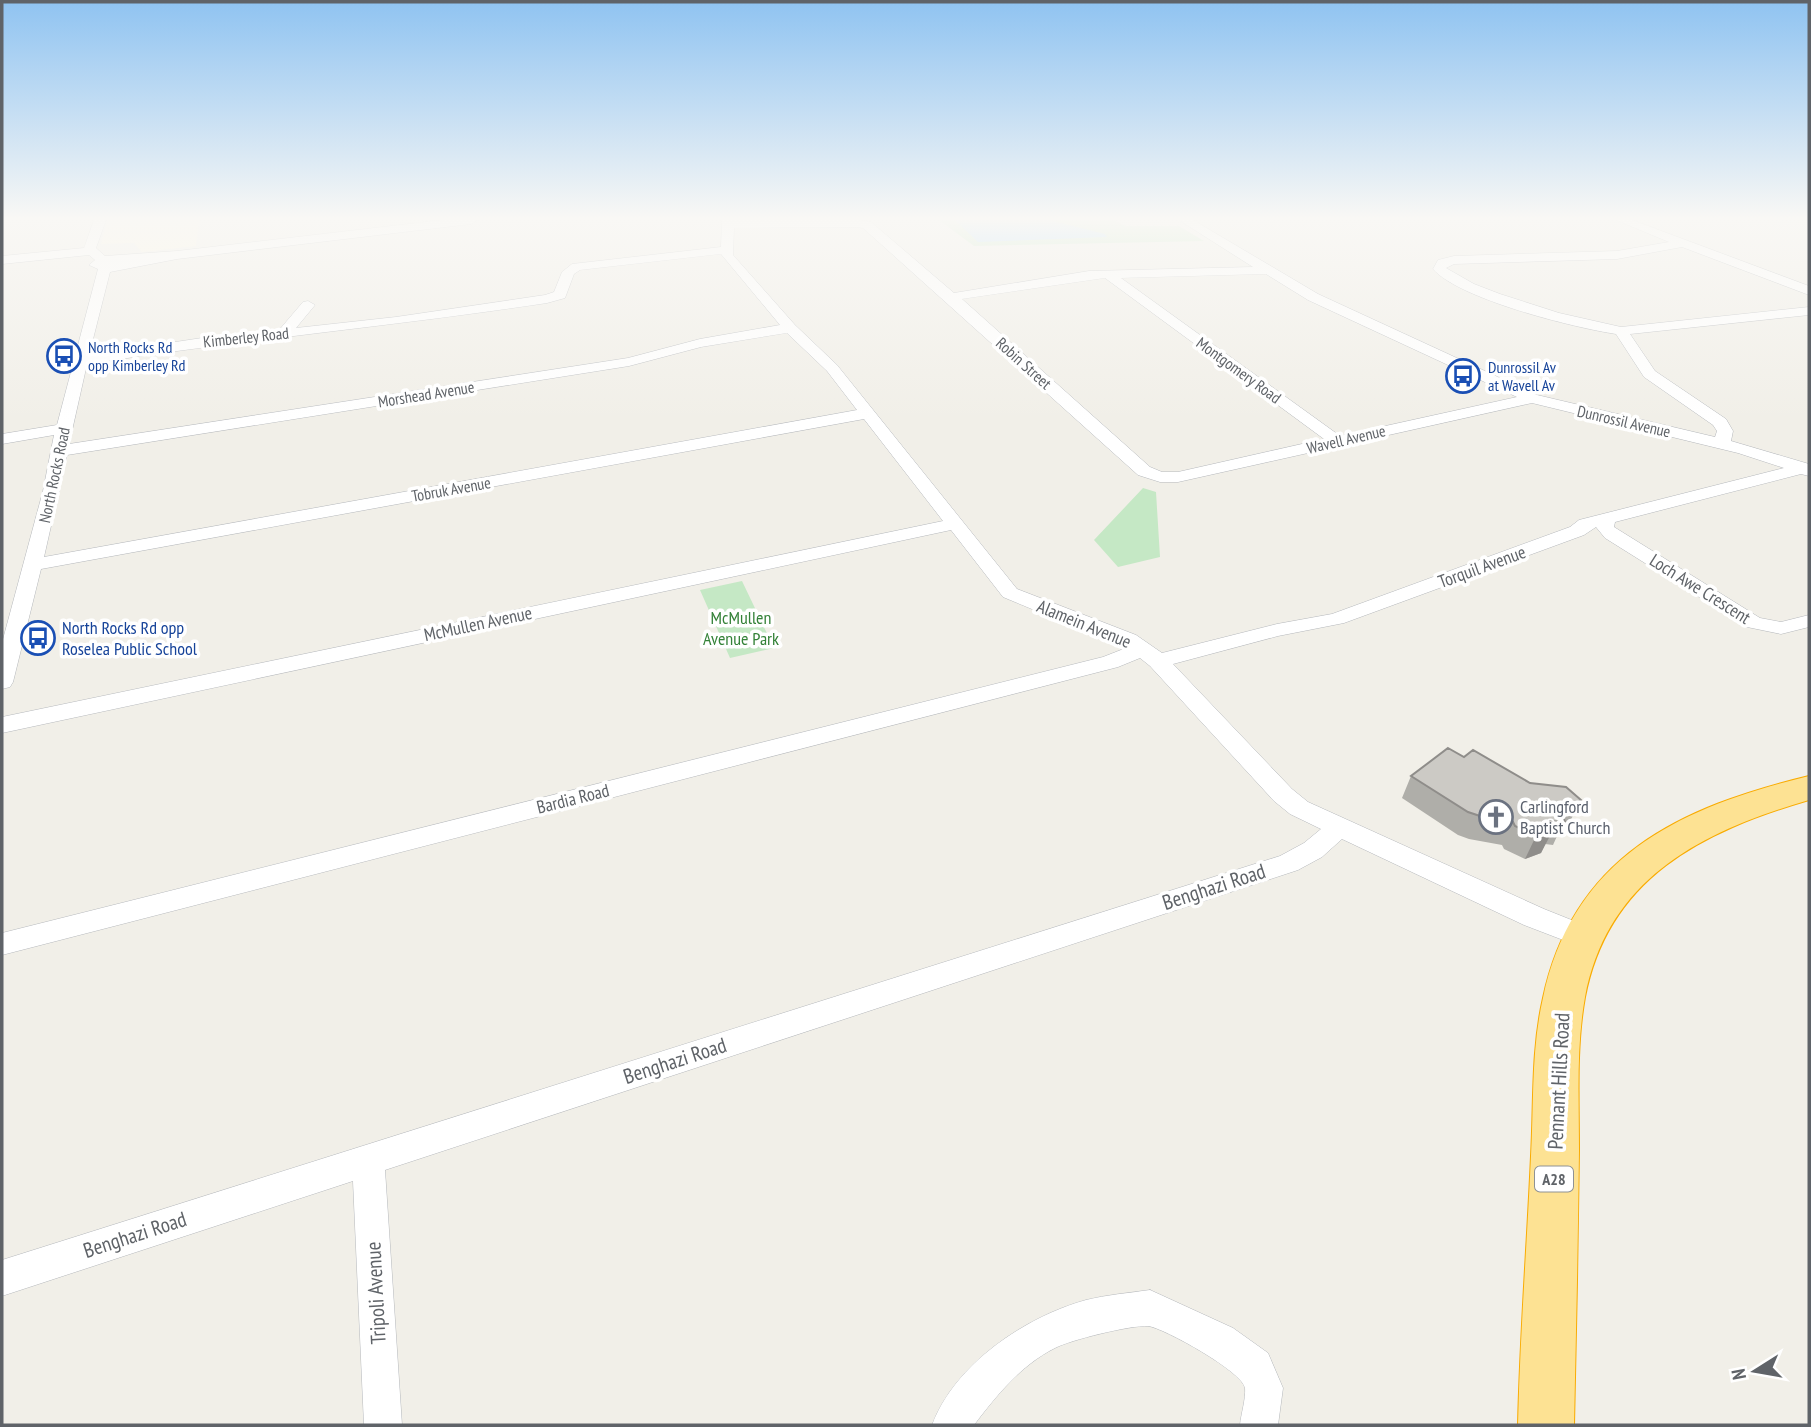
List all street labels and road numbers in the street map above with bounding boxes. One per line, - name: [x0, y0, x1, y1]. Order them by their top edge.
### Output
- street label: Kimberley Road: [202, 323, 290, 351]
- street label: Robin Street: [992, 333, 1056, 394]
- street label: Montgomery Road: [1193, 333, 1285, 407]
- street label: Morshead Avenue: [376, 377, 476, 411]
- street label: Dunrossil Avenue: [1575, 401, 1673, 441]
- street label: Wavell Avenue: [1305, 420, 1387, 458]
- street label: North Rocks Road: [34, 425, 74, 525]
- street label: Tobruk Avenue: [410, 472, 492, 506]
- street label: Torquil Avenue: [1435, 540, 1529, 593]
- street label: Loch Awe Crescent: [1645, 548, 1755, 629]
- street label: Alamein Avenue: [1034, 594, 1135, 653]
- street label: McMullen Avenue: [422, 601, 534, 646]
- street label: Bardia Road: [534, 778, 612, 819]
- street label: Benghazi Road: [1159, 857, 1269, 916]
- street label: Pennant Hills Road: [1541, 1012, 1576, 1150]
- street label: Benghazi Road: [620, 1031, 730, 1090]
- road number: A28: [1535, 1166, 1573, 1191]
- street label: Benghazi Road: [80, 1205, 190, 1264]
- street label: Tripoli Avenue: [359, 1241, 392, 1345]

